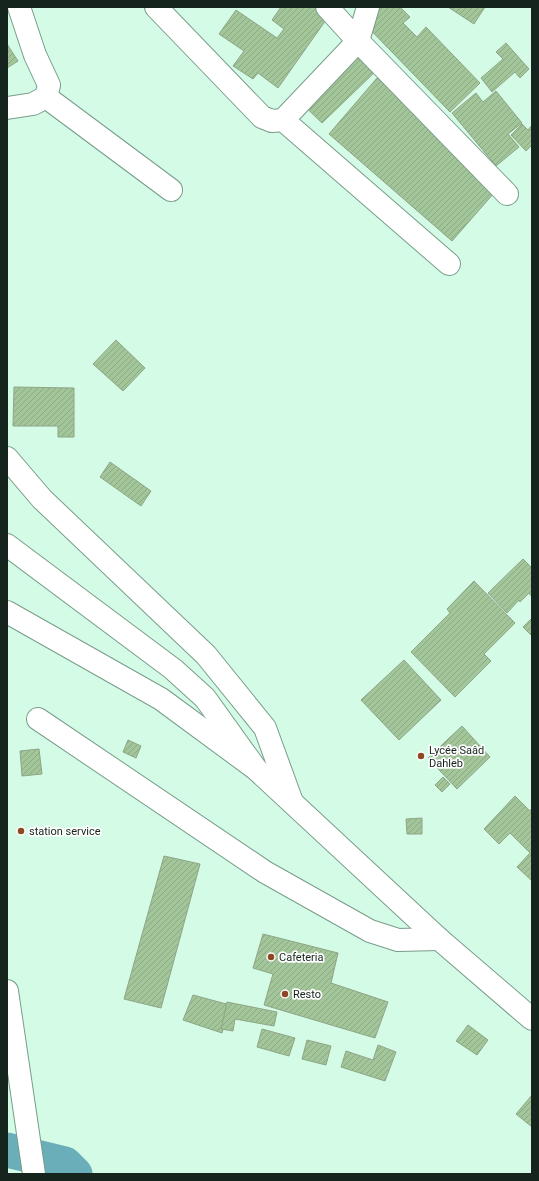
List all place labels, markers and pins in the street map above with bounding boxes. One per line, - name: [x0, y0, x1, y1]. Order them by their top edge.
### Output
- place label: Lycée Saâd Dahleb: [429, 744, 484, 770]
- marker: Lycée Saâd Dahleb: [416, 751, 426, 761]
- place label: station service: [29, 825, 101, 838]
- marker: station service: [16, 826, 26, 836]
- place label: Cafeteria: [279, 951, 324, 964]
- marker: Cafeteria: [266, 952, 276, 962]
- place label: Resto: [293, 988, 321, 1001]
- marker: Resto: [280, 989, 290, 999]

